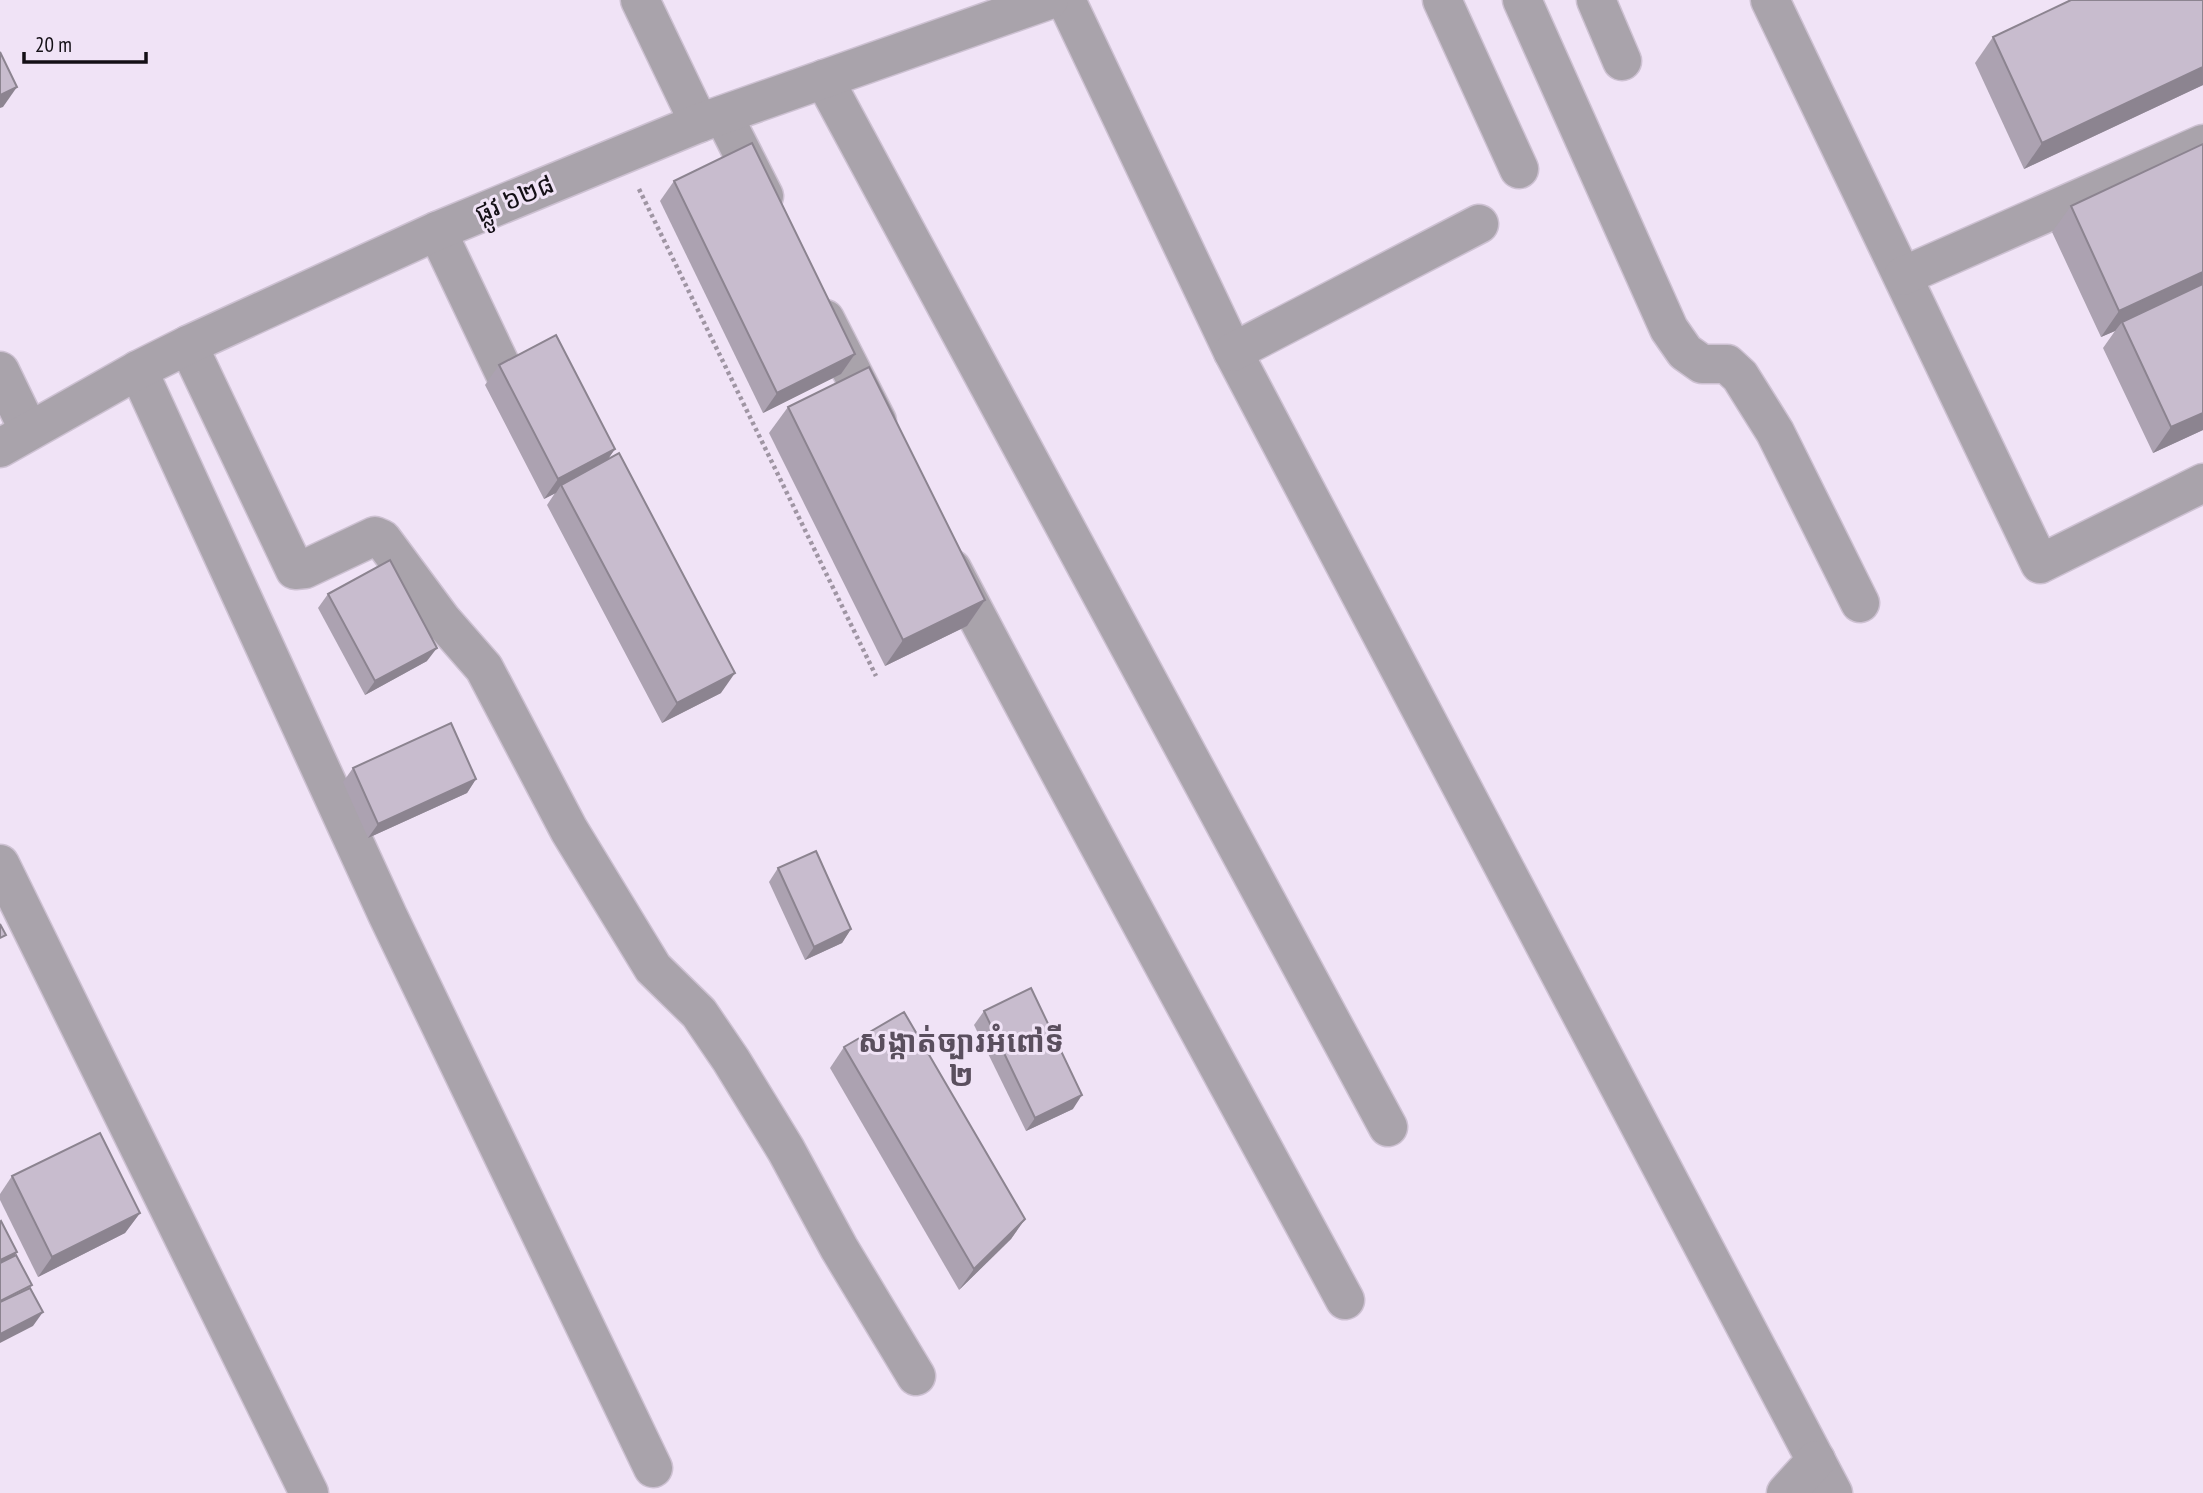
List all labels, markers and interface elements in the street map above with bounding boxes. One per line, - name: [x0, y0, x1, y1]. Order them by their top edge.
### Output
- scale bar: [24, 21, 147, 65]
- text: 20 m: [35, 31, 72, 58]
- street label: ផ្លូវ ៦២៨: [469, 167, 562, 237]
- district label: សង្កាត់ច្បារអំពៅទី ២: [858, 1021, 1064, 1094]

